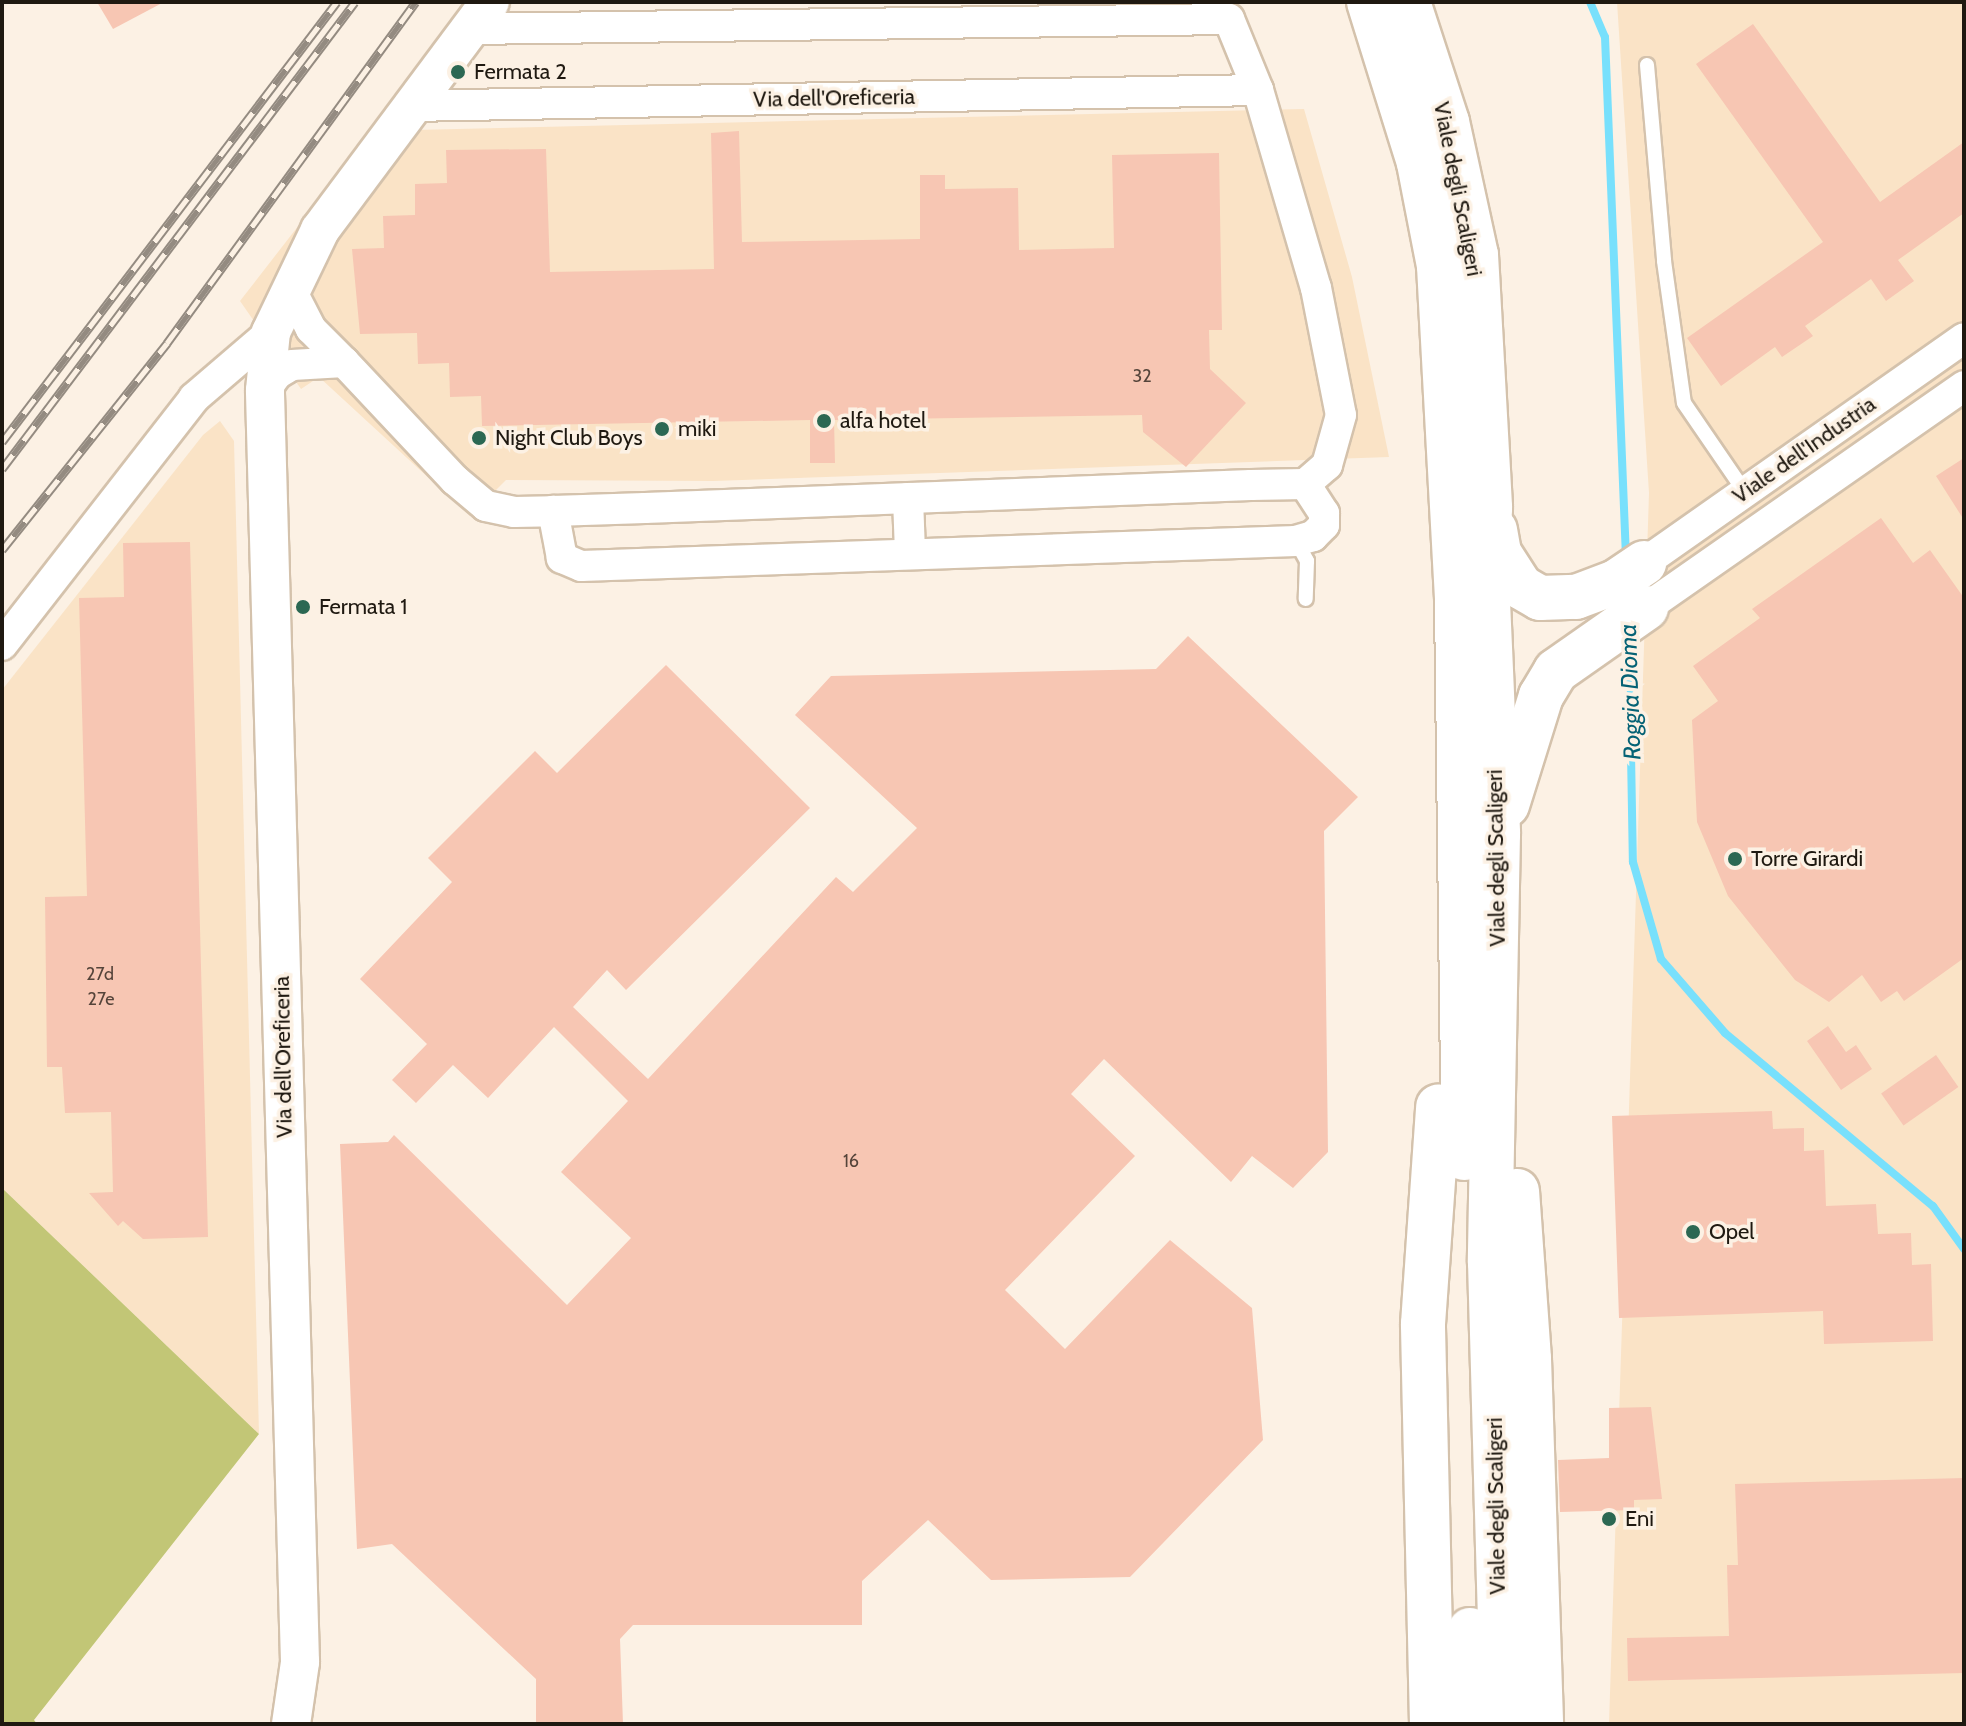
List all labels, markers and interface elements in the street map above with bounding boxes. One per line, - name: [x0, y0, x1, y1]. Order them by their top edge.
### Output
- place label: Fermata 2: [474, 59, 567, 85]
- marker: Fermata 2: [449, 63, 467, 81]
- street label: Via dell'Oreficeria: [753, 83, 915, 113]
- street label: Viale degli Scaligeri: [1428, 99, 1488, 279]
- house number: 32: [1132, 365, 1152, 387]
- street label: Viale dell'Industria: [1727, 391, 1881, 509]
- place label: alfa hotel: [840, 408, 926, 434]
- marker: alfa hotel: [815, 412, 833, 430]
- place label: miki: [678, 416, 716, 442]
- marker: miki: [653, 420, 671, 438]
- place label: Night Club Boys: [495, 425, 643, 451]
- marker: Night Club Boys: [470, 429, 488, 447]
- place label: Fermata 1: [319, 594, 407, 620]
- marker: Fermata 1: [294, 598, 312, 616]
- water label: Roggia Dioma: [1613, 623, 1647, 761]
- street label: Viale degli Scaligeri: [1481, 769, 1511, 947]
- place label: Torre Girardi: [1751, 846, 1863, 872]
- marker: Torre Girardi: [1726, 850, 1744, 868]
- house number: 27d: [86, 963, 114, 985]
- street label: Via dell'Oreficeria: [268, 976, 298, 1138]
- house number: 27e: [87, 988, 115, 1010]
- house number: 16: [843, 1150, 859, 1172]
- place label: Opel: [1709, 1219, 1754, 1245]
- marker: Opel: [1684, 1223, 1702, 1241]
- street label: Viale degli Scaligeri: [1481, 1417, 1511, 1595]
- place label: Eni: [1625, 1506, 1654, 1532]
- marker: Eni: [1600, 1510, 1618, 1528]

